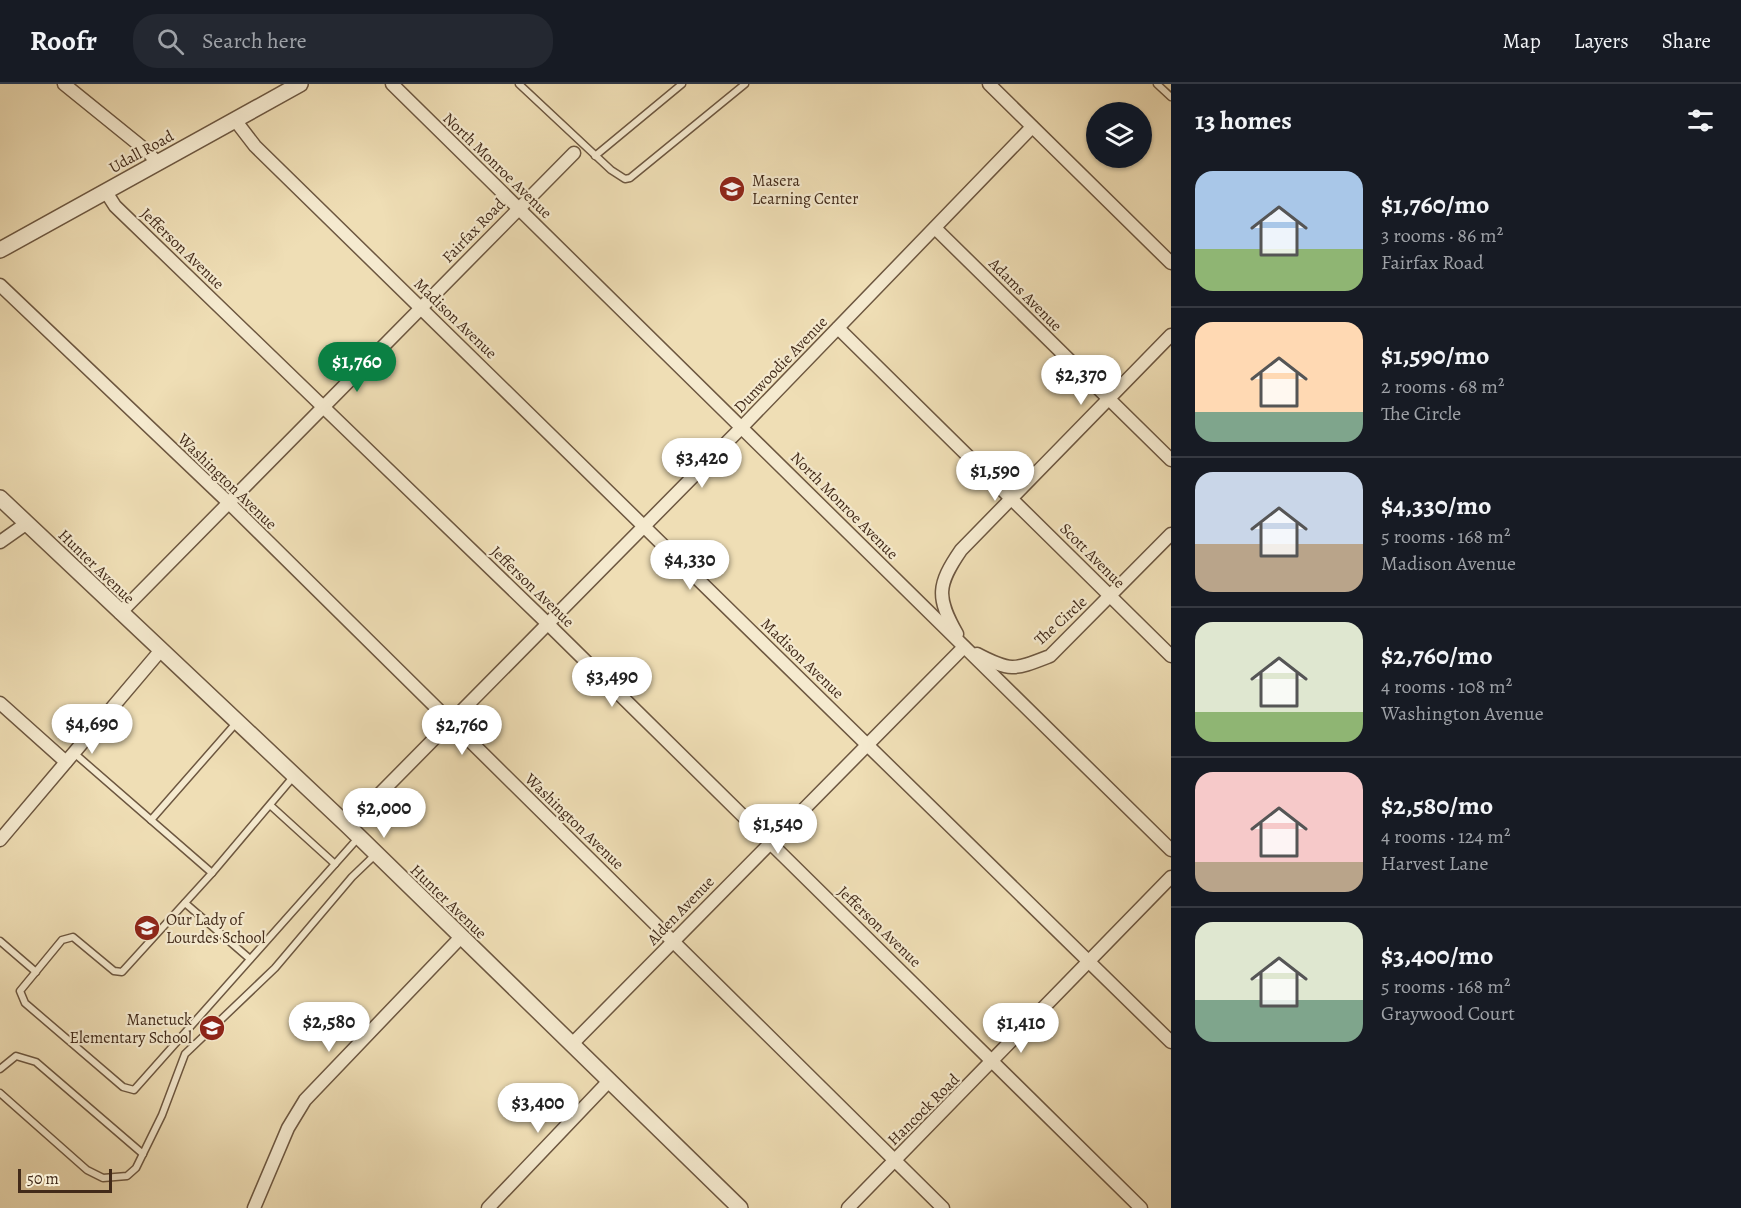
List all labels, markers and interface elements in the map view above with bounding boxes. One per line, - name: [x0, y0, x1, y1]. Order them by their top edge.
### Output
- search box: [133, 14, 553, 68]
- text: Roofr: [30, 22, 97, 60]
- icon: search: [154, 25, 187, 58]
- text: Search here: [202, 26, 307, 56]
- text: Map: [1502, 27, 1541, 55]
- text: Layers: [1574, 27, 1629, 55]
- text: Share: [1662, 27, 1711, 55]
- map controls: [1086, 102, 1152, 168]
- button: layers: [1086, 102, 1152, 168]
- text: 13 homes: [1195, 103, 1292, 138]
- icon: filters: [1684, 104, 1717, 137]
- street label: North Monroe Avenue: [438, 108, 557, 224]
- street label: Udall Road: [105, 125, 178, 179]
- place label: Masera Learning Center: [752, 170, 858, 210]
- school or university icon: Masera Learning Center: [717, 174, 747, 204]
- text: $1,760/mo: [1381, 187, 1490, 222]
- street label: Fairfax Road: [437, 193, 510, 268]
- icon: home: [1243, 195, 1315, 267]
- street label: Jefferson Avenue: [136, 203, 229, 294]
- text: 3 rooms · 86 m²: [1381, 222, 1503, 249]
- text: Fairfax Road: [1381, 249, 1484, 276]
- street label: Adams Avenue: [983, 252, 1067, 336]
- street label: Madison Avenue: [409, 273, 502, 364]
- street label: Dunwoodie Avenue: [729, 312, 833, 418]
- text: $1,590/mo: [1381, 338, 1489, 373]
- pin: $1,760: [308, 342, 406, 393]
- icon: home: [1243, 346, 1315, 418]
- text: $1,760: [332, 348, 382, 375]
- pin: $2,370: [1032, 355, 1130, 406]
- text: $2,370: [1055, 361, 1107, 388]
- text: 2 rooms · 68 m²: [1381, 373, 1505, 400]
- text: The Circle: [1381, 400, 1461, 427]
- street label: Washington Avenue: [172, 428, 282, 535]
- pin: $3,420: [653, 438, 751, 489]
- text: $3,420: [676, 444, 728, 471]
- street label: North Monroe Avenue: [786, 447, 903, 564]
- pin: $1,590: [946, 451, 1044, 502]
- text: $1,590: [970, 457, 1020, 484]
- text: $4,330/mo: [1381, 488, 1492, 523]
- icon: home: [1243, 496, 1315, 568]
- street label: Scott Avenue: [1055, 518, 1130, 593]
- text: 5 rooms · 168 m²: [1381, 523, 1510, 550]
- street label: Hunter Avenue: [53, 524, 140, 609]
- pin: $4,330: [641, 540, 739, 591]
- street label: Jefferson Avenue: [486, 541, 579, 632]
- text: $4,330: [664, 546, 716, 573]
- text: Madison Avenue: [1381, 550, 1516, 577]
- street label: The Circle: [1029, 591, 1092, 650]
- street label: Madison Avenue: [756, 613, 849, 704]
- text: $2,760/mo: [1381, 638, 1493, 673]
- icon: home: [1243, 646, 1315, 718]
- pin: $3,490: [563, 657, 661, 708]
- text: $3,490: [586, 663, 638, 690]
- text: 4 rooms · 108 m²: [1381, 673, 1512, 700]
- text: Washington Avenue: [1381, 700, 1544, 727]
- pin: $4,690: [43, 704, 141, 755]
- pin: $2,760: [413, 705, 511, 756]
- text: $4,690: [66, 710, 118, 737]
- text: $2,760: [436, 711, 488, 738]
- street label: Washington Avenue: [519, 768, 629, 875]
- pin: $2,000: [335, 788, 433, 839]
- text: $2,580/mo: [1381, 788, 1493, 823]
- text: $2,000: [357, 794, 411, 821]
- icon: home: [1243, 796, 1315, 868]
- pin: $1,540: [729, 804, 827, 855]
- text: $1,540: [753, 810, 803, 837]
- text: 4 rooms · 124 m²: [1381, 823, 1511, 850]
- text: Harvest Lane: [1381, 850, 1488, 877]
- street label: Hunter Avenue: [405, 859, 492, 944]
- street label: Alden Avenue: [641, 871, 719, 951]
- street label: Jefferson Avenue: [833, 881, 926, 972]
- place label: Our Lady of Lourdes School: [166, 909, 265, 949]
- school or university icon: Our Lady of Lourdes School: [132, 913, 162, 943]
- text: $3,400/mo: [1381, 938, 1493, 973]
- icon: home: [1243, 946, 1315, 1018]
- text: 5 rooms · 168 m²: [1381, 973, 1510, 1000]
- text: Graywood Court: [1381, 1000, 1515, 1027]
- pin: $2,580: [280, 1002, 378, 1053]
- pin: $1,410: [972, 1003, 1070, 1054]
- text: $2,580: [303, 1008, 355, 1035]
- place label: Manetuck Elementary School: [69, 1009, 192, 1049]
- text: $1,410: [997, 1009, 1045, 1036]
- school or university icon: Manetuck Elementary School: [197, 1013, 227, 1043]
- street label: Hancock Road: [883, 1069, 965, 1151]
- pin: $3,400: [489, 1083, 587, 1134]
- text: $3,400: [512, 1089, 564, 1116]
- scale bar: [18, 1166, 112, 1194]
- text: 50 m: [27, 1168, 59, 1190]

